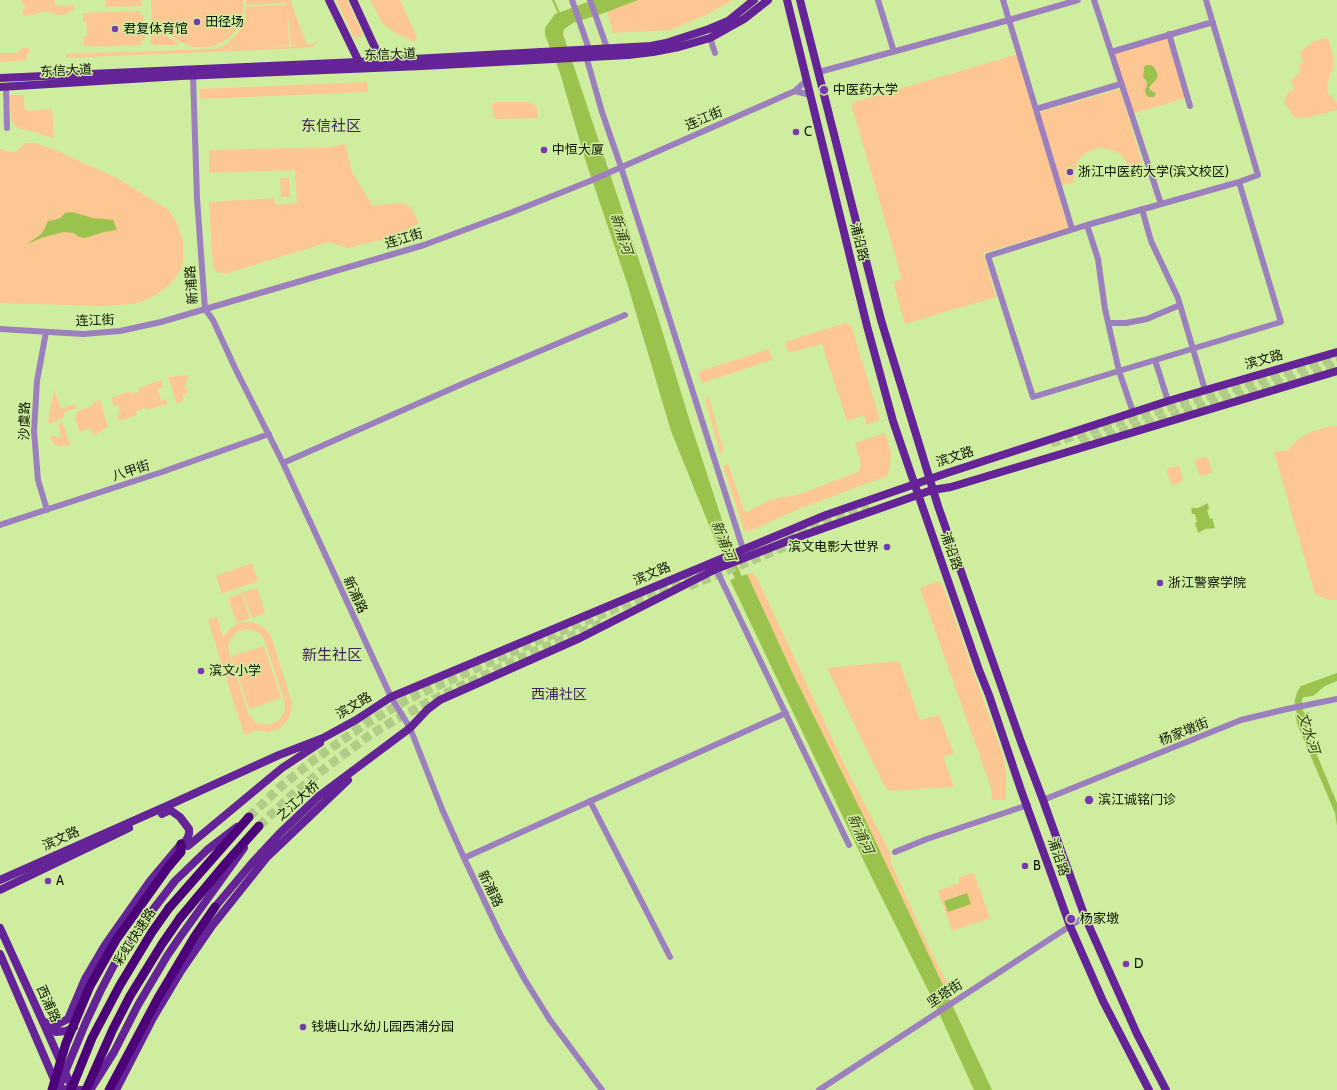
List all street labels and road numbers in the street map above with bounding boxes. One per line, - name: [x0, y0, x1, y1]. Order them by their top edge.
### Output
- street label: 东信大道: [364, 46, 416, 64]
- street label: 东信大道: [40, 62, 92, 80]
- street label: 连江街: [683, 104, 725, 134]
- street label: 浦沿路: [847, 221, 871, 263]
- street label: 连江街: [383, 226, 425, 252]
- street label: 新浦路: [183, 265, 201, 305]
- street label: 连江街: [75, 313, 115, 329]
- street label: 滨文路: [1243, 347, 1285, 373]
- street label: 沙虞路: [17, 401, 33, 441]
- street label: 滨文路: [934, 444, 976, 470]
- street label: 八甲街: [110, 458, 152, 484]
- street label: 浦沿路: [937, 530, 965, 572]
- street label: 滨文路: [631, 559, 673, 589]
- street label: 新浦路: [340, 574, 370, 616]
- street label: 滨文路: [333, 689, 375, 723]
- street label: 杨家墩街: [1157, 715, 1211, 749]
- street label: 之江大桥: [273, 778, 323, 824]
- street label: 滨文路: [40, 824, 82, 854]
- street label: 浦沿路: [1044, 836, 1072, 878]
- street label: 新浦路: [474, 868, 506, 910]
- street label: 彩虹快速路: [111, 905, 159, 969]
- street label: 坚塔街: [924, 977, 966, 1011]
- street label: 西浦路: [33, 983, 63, 1025]

